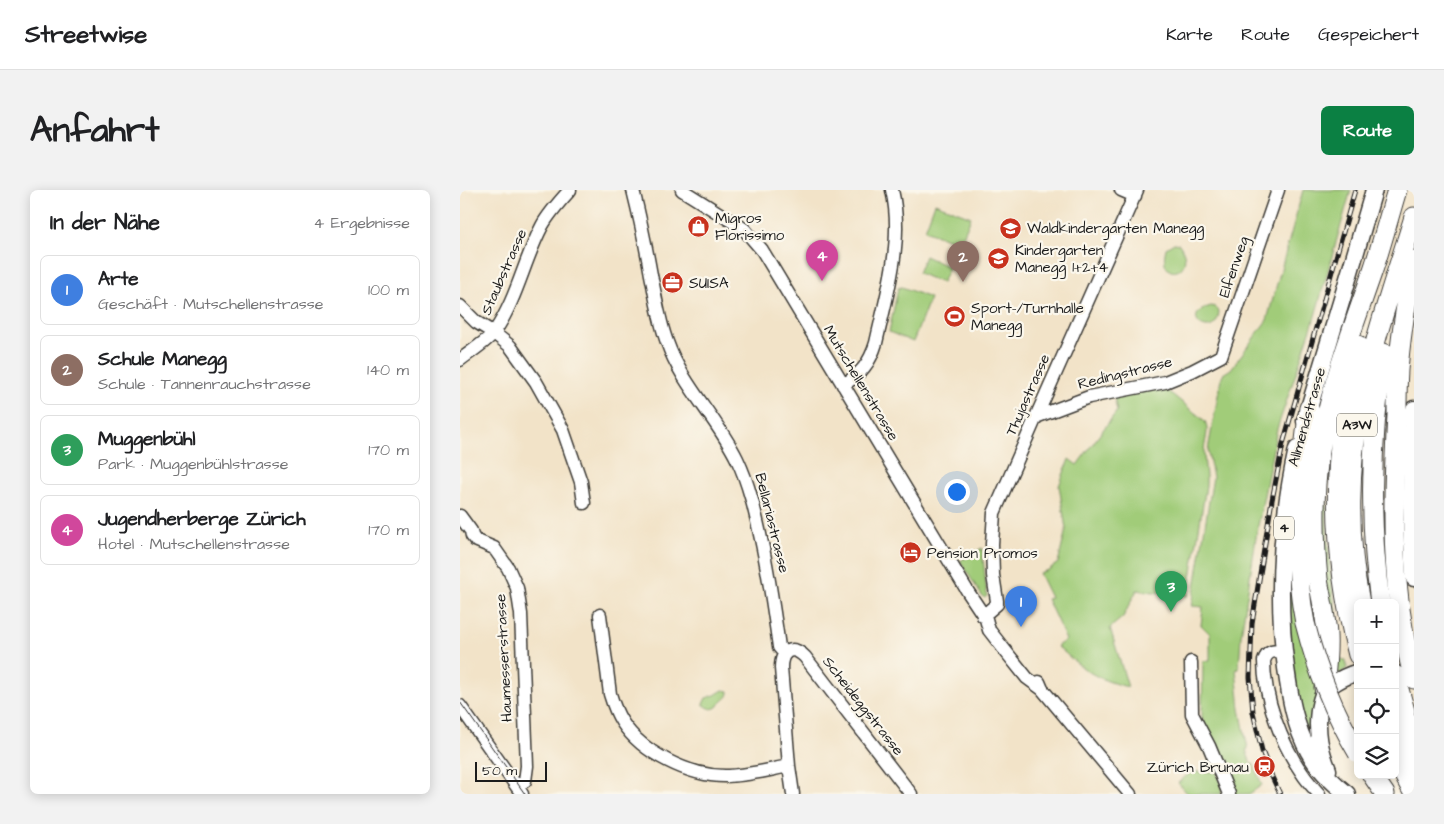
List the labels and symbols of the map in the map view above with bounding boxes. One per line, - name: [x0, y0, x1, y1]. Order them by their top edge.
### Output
- place label: Migros Florissimo: [715, 208, 785, 246]
- shop icon: Migros Florissimo: [687, 215, 711, 239]
- school or university icon: Waldkindergarten Manegg: [999, 216, 1023, 240]
- place label: Waldkindergarten Manegg: [1027, 218, 1205, 240]
- street label: Staubstrasse: [476, 226, 532, 318]
- street label: Elfenweg: [1214, 233, 1255, 301]
- pin: 4: [806, 240, 838, 281]
- place label: Kindergarten Manegg 1+2+4: [1015, 240, 1109, 279]
- pin: 2: [947, 241, 979, 282]
- school or university icon: Kindergarten Manegg 1+2+4: [987, 247, 1011, 271]
- office icon: SUISA: [661, 271, 685, 295]
- place label: SUISA: [689, 273, 729, 294]
- place label: Sport-/Turnhalle Manegg: [971, 298, 1084, 337]
- sports icon: Sport-/Turnhalle Manegg: [943, 305, 967, 329]
- street label: Mutschellenstrasse: [818, 321, 904, 445]
- street label: Thujastrasse: [1001, 351, 1055, 439]
- street label: Redingstrasse: [1076, 351, 1175, 396]
- street label: Allmendstrasse: [1283, 365, 1331, 469]
- road number: A3W: [1337, 414, 1377, 436]
- street label: Bellariastrasse: [749, 471, 795, 575]
- your location: [944, 479, 970, 505]
- road number: 4: [1274, 516, 1294, 539]
- hotel icon: Pension Promos: [899, 541, 923, 565]
- place label: Pension Promos: [927, 543, 1038, 564]
- pin: 3: [1155, 571, 1187, 612]
- pin: 1: [1005, 586, 1037, 627]
- street label: Haumesserstrasse: [490, 593, 518, 723]
- street label: Scheideggstrasse: [817, 652, 908, 761]
- station icon: Zürich Brunau: [1253, 755, 1277, 779]
- place label: Zürich Brunau: [1147, 757, 1249, 778]
- scale bar: [475, 759, 548, 782]

